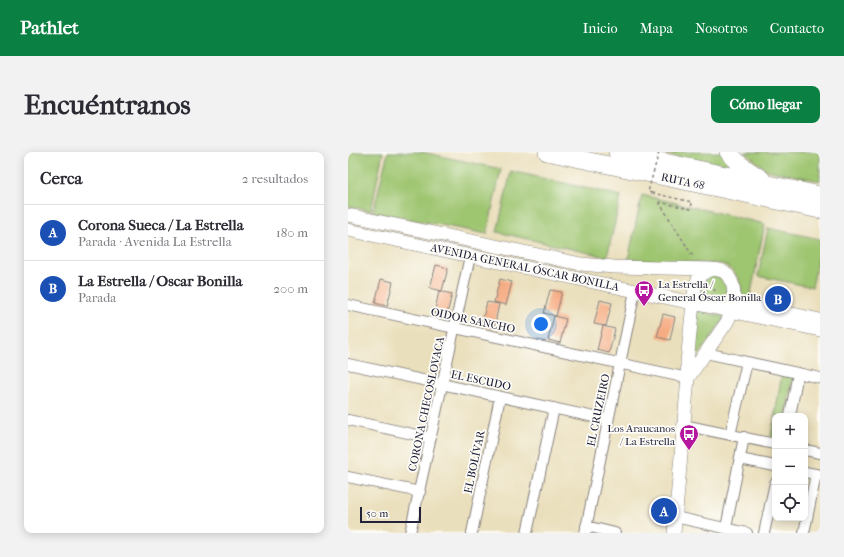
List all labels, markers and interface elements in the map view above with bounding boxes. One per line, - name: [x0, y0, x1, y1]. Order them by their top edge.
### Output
- text: Pathlet: [20, 17, 79, 39]
- text: Inicio: [583, 20, 618, 37]
- text: Mapa: [640, 20, 673, 37]
- text: Nosotros: [695, 20, 748, 37]
- text: Contacto: [770, 20, 824, 37]
- button: Cómo llegar: [711, 86, 820, 123]
- text: Encuéntranos: [24, 88, 191, 121]
- text: Cerca: [40, 168, 82, 188]
- text: 2 resultados: [242, 171, 308, 186]
- street label: RUTA 68: [660, 171, 706, 192]
- text: Corona Sueca / La Estrella: [78, 216, 244, 234]
- text: A: [49, 225, 57, 240]
- text: 180 m: [276, 225, 308, 240]
- text: Parada · Avenida La Estrella: [78, 234, 232, 249]
- street label: AVENIDA GENERAL ÓSCAR BONILLA: [428, 241, 621, 294]
- text: La Estrella / Oscar Bonilla: [78, 272, 242, 290]
- place label: La Estrella / General Óscar Bonilla: [658, 278, 762, 304]
- bus stop icon: La Estrella / General Óscar Bonilla: [633, 279, 655, 307]
- text: B: [49, 281, 57, 296]
- text: 200 m: [273, 281, 308, 296]
- pin: B: [765, 284, 791, 314]
- text: Parada: [78, 290, 116, 305]
- street label: OIDOR SANCHO: [430, 305, 517, 336]
- your location: [531, 314, 551, 334]
- street label: CORONA CHECOSLOVACA: [406, 335, 447, 473]
- street label: EL ESCUDO: [450, 368, 512, 393]
- street label: EL CRUZEIRO: [584, 372, 613, 448]
- map controls: [772, 413, 808, 521]
- button: +: [772, 413, 808, 449]
- place label: Los Araucanos / La Estrella: [607, 422, 676, 448]
- bus stop icon: Los Araucanos / La Estrella: [678, 423, 700, 451]
- street label: EL BOLÍVAR: [461, 428, 488, 495]
- button: −: [772, 449, 808, 485]
- button: locate: [772, 485, 808, 521]
- pin: A: [651, 496, 677, 526]
- scale bar: [360, 505, 421, 524]
- text: 50 m: [366, 507, 388, 520]

